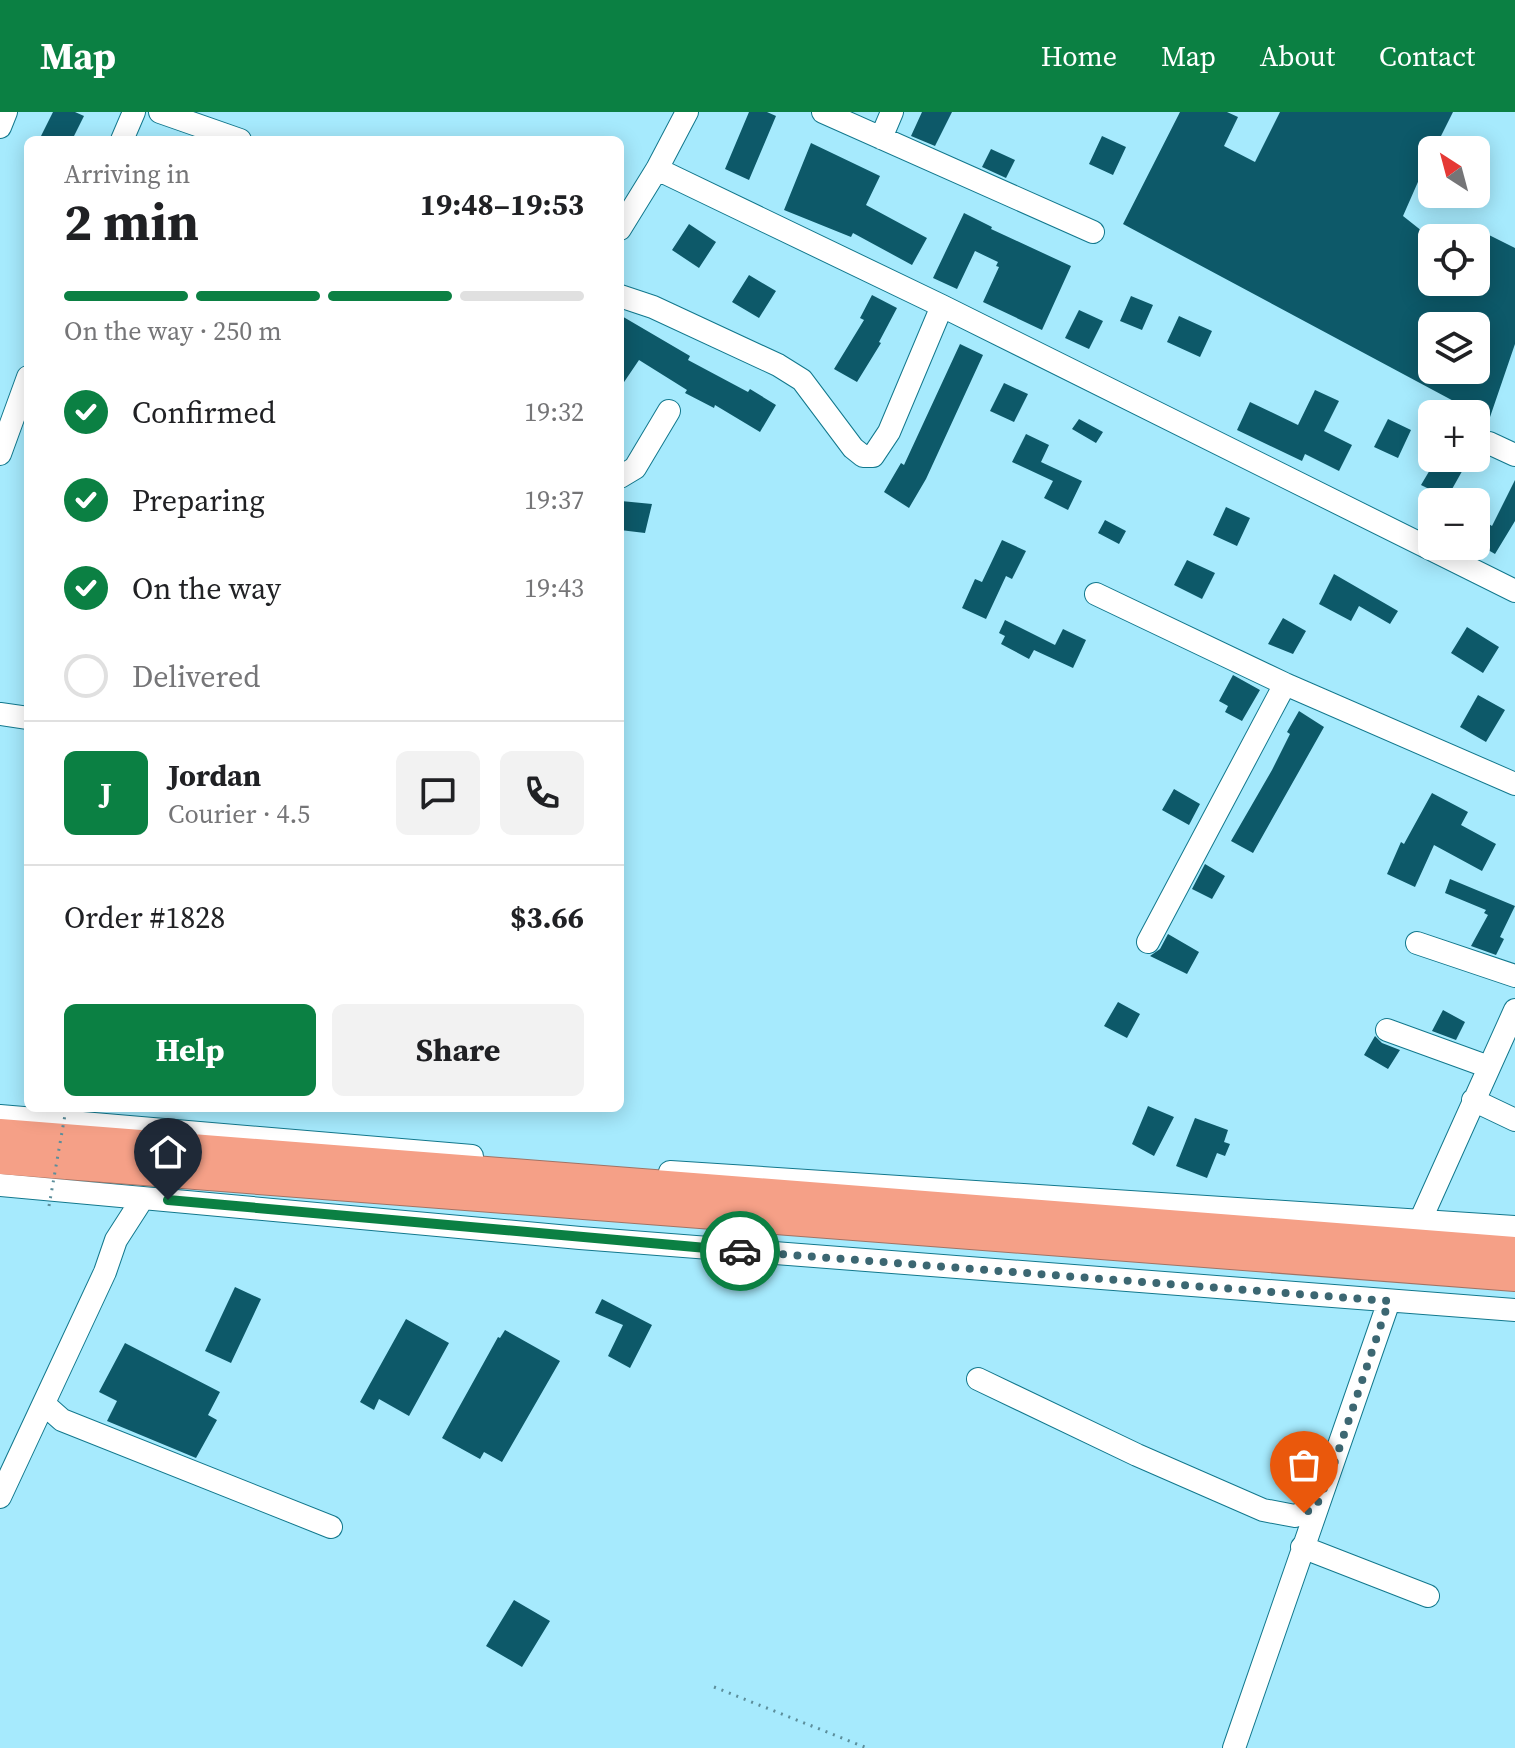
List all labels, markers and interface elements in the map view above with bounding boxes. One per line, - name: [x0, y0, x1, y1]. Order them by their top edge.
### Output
- text: Map: [40, 30, 116, 82]
- text: Home: [1041, 37, 1117, 75]
- text: Map: [1161, 37, 1216, 75]
- text: About: [1260, 37, 1335, 75]
- text: Contact: [1379, 37, 1475, 75]
- north arrow: [1418, 136, 1490, 208]
- map controls: [1418, 136, 1490, 560]
- text: Arriving in: [64, 156, 190, 192]
- text: 19:48–19:53: [420, 184, 584, 225]
- text: 2 min: [64, 186, 199, 257]
- button: locate: [1418, 224, 1490, 296]
- button: layers: [1418, 312, 1490, 384]
- text: On the way · 250 m: [64, 313, 282, 349]
- icon: check: [64, 390, 108, 434]
- text: Confirmed: [132, 392, 276, 433]
- text: 19:32: [524, 394, 584, 430]
- button: +: [1418, 400, 1490, 472]
- icon: check: [64, 478, 108, 522]
- text: Preparing: [132, 480, 265, 521]
- text: 19:37: [524, 482, 584, 518]
- button: −: [1418, 488, 1490, 560]
- icon: check: [64, 566, 108, 610]
- text: On the way: [132, 568, 281, 609]
- text: 19:43: [524, 570, 584, 606]
- text: Delivered: [132, 656, 260, 697]
- button: chat: [396, 751, 480, 835]
- button: phone: [500, 751, 584, 835]
- text: Jordan: [168, 755, 261, 796]
- text: J: [100, 773, 112, 814]
- text: Courier · 4.5: [168, 796, 310, 832]
- text: Order #1828: [64, 897, 225, 938]
- text: $3.66: [510, 897, 584, 938]
- button: Help: [64, 1004, 316, 1096]
- button: Share: [332, 1004, 584, 1096]
- pin: [134, 1118, 202, 1200]
- icon: home: [146, 1130, 190, 1174]
- courier: [700, 1211, 780, 1291]
- icon: car: [718, 1229, 762, 1273]
- pin: [1270, 1431, 1338, 1513]
- icon: bag: [1282, 1443, 1326, 1487]

